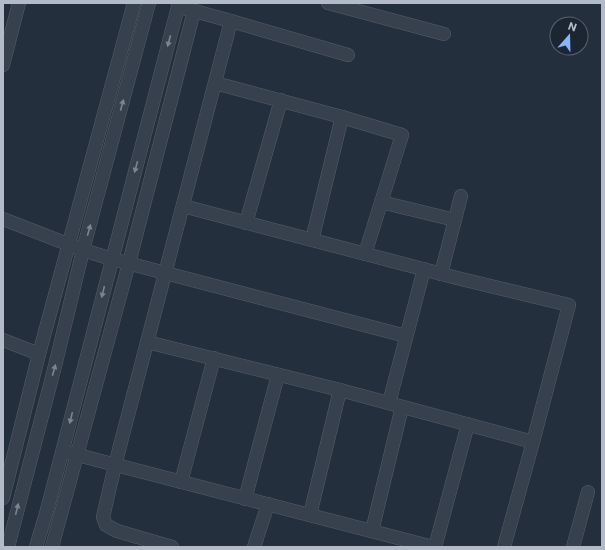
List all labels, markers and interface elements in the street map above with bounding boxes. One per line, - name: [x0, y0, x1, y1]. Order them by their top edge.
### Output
- north arrow: [549, 16, 589, 56]
- text: N: [566, 19, 579, 34]
- one-way arrow: [165, 35, 171, 47]
- one-way arrow: [119, 98, 125, 110]
- one-way arrow: [133, 161, 139, 173]
- one-way arrow: [86, 224, 92, 236]
- one-way arrow: [100, 287, 106, 299]
- one-way arrow: [51, 364, 57, 376]
- one-way arrow: [67, 412, 73, 424]
- one-way arrow: [15, 503, 21, 515]

